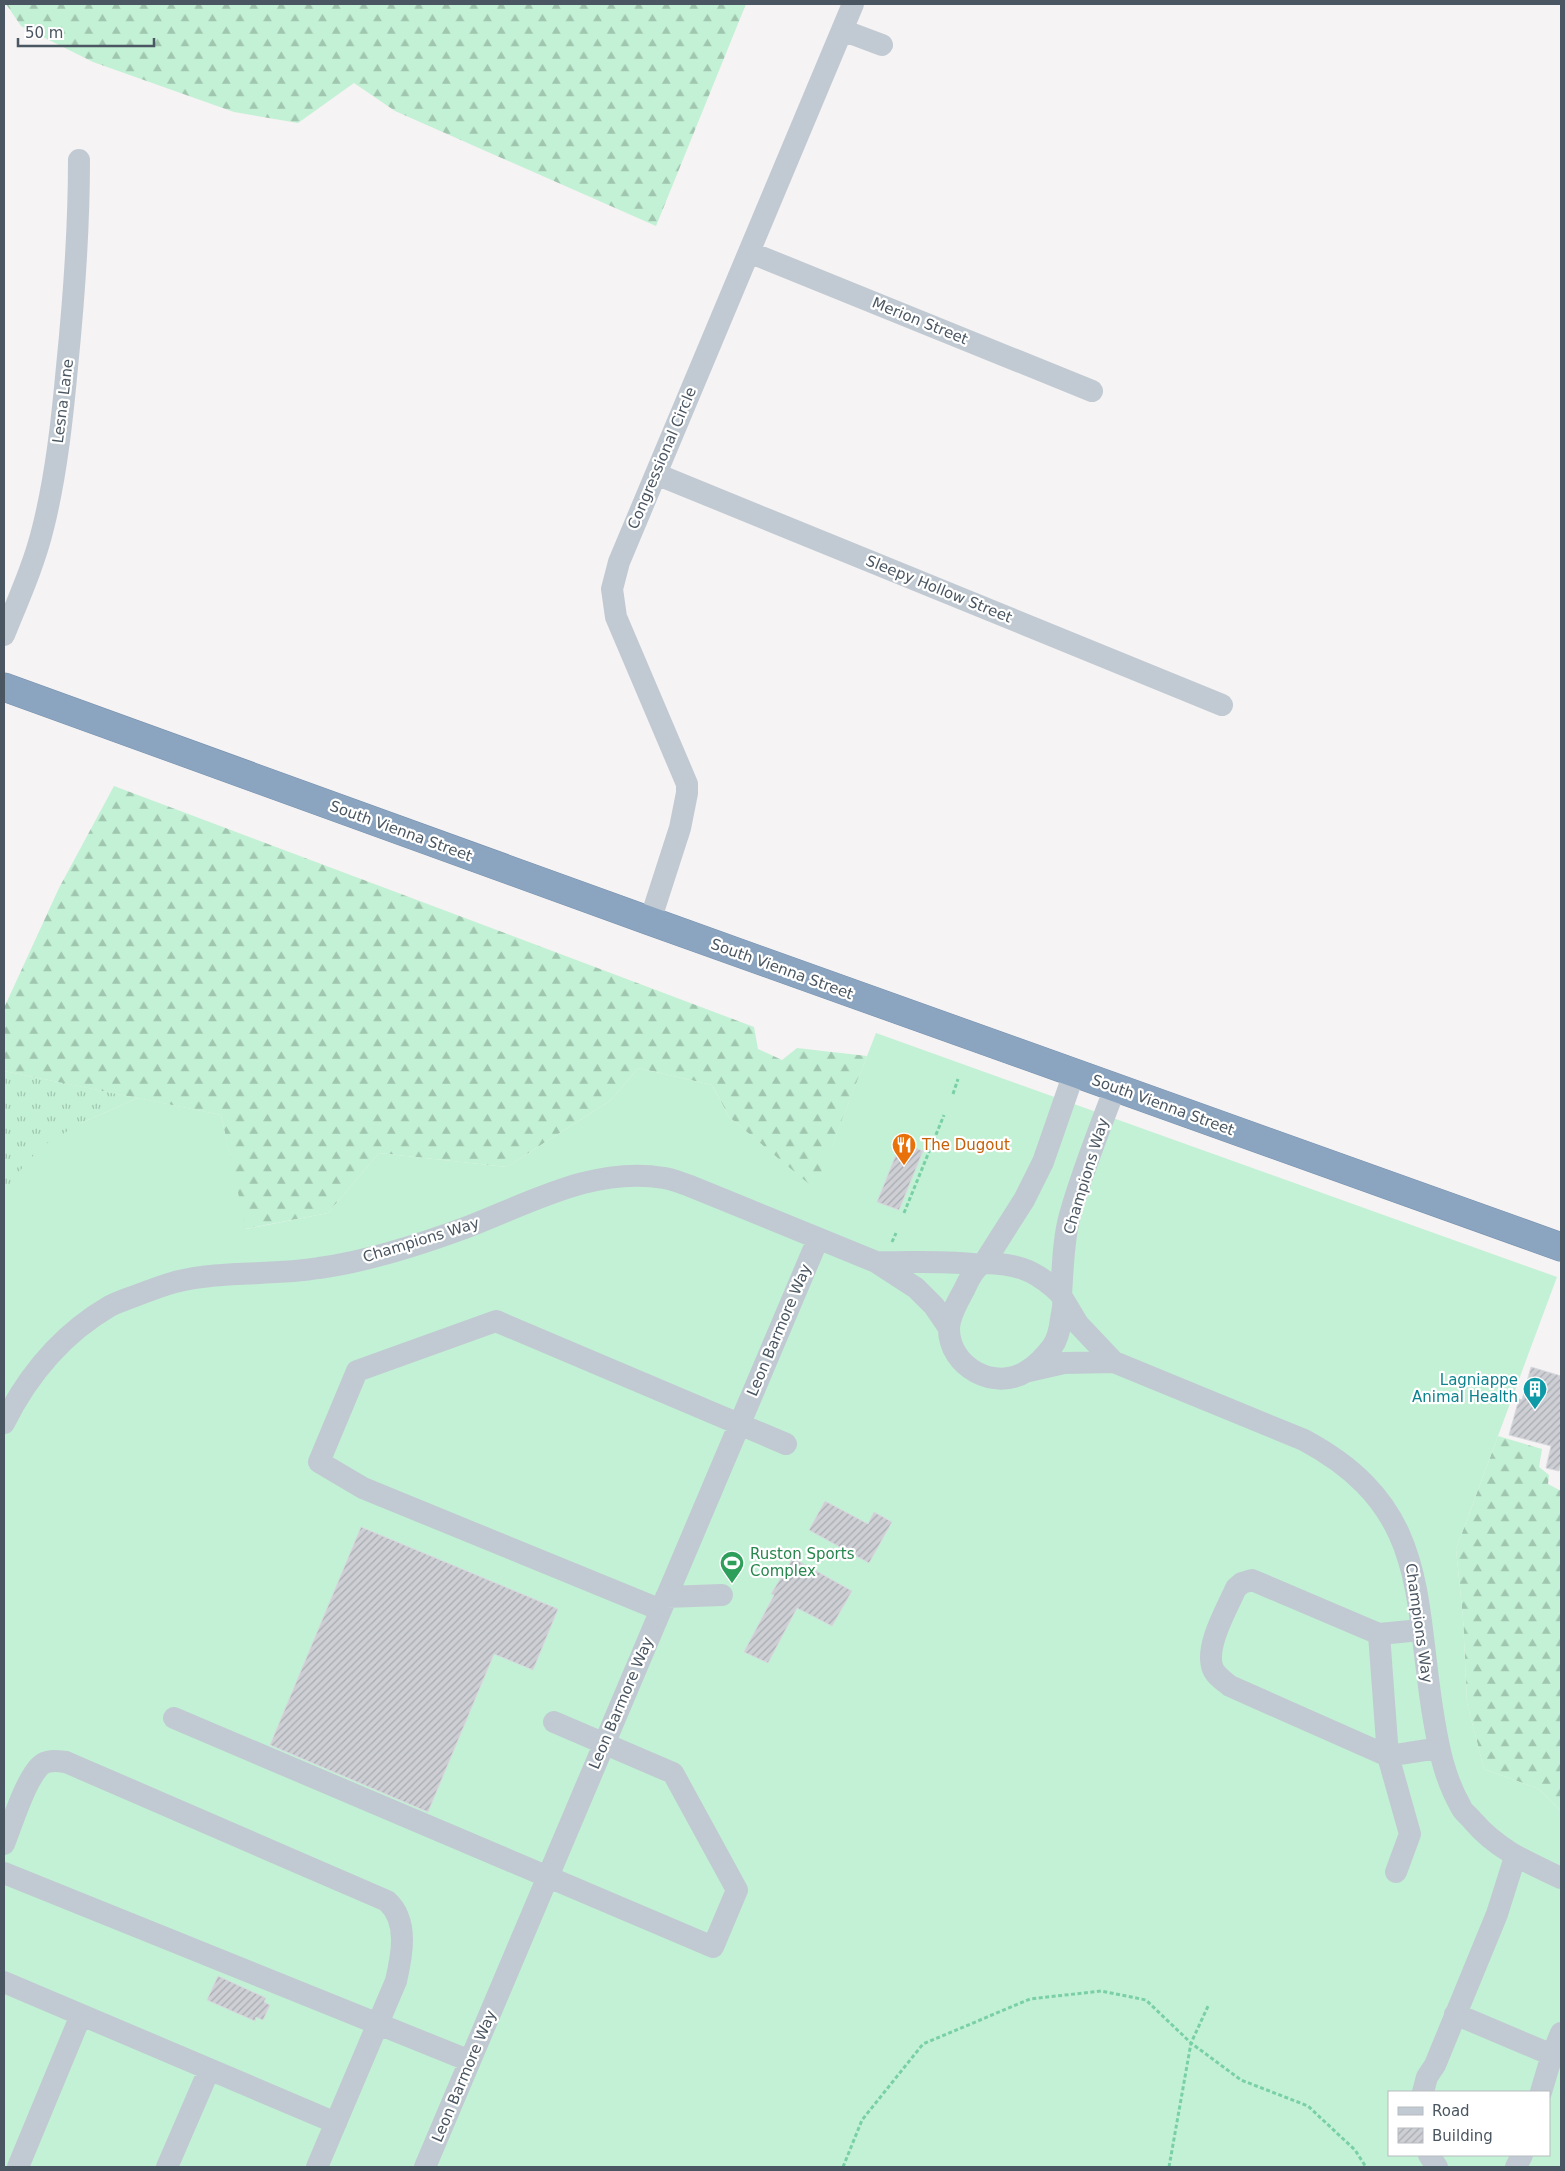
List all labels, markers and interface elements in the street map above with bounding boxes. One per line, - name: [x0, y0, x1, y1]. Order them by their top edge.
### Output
- scale bar: [18, 15, 154, 47]
- text: 50 m: [25, 24, 63, 42]
- street label: Merion Street: [870, 294, 971, 348]
- street label: Lesna Lane: [49, 358, 77, 444]
- street label: Congressional Circle: [624, 384, 700, 532]
- street label: Sleepy Hollow Street: [863, 551, 1015, 627]
- street label: South Vienna Street: [327, 797, 475, 865]
- street label: South Vienna Street: [708, 935, 856, 1003]
- street label: South Vienna Street: [1089, 1071, 1237, 1139]
- street label: Champions Way: [1060, 1116, 1112, 1236]
- restaurant icon: The Dugout: [891, 1132, 917, 1166]
- place label: The Dugout: [921, 1136, 1010, 1154]
- street label: Champions Way: [361, 1214, 481, 1266]
- street label: Leon Barmore Way: [743, 1261, 815, 1399]
- place label: Lagniappe Animal Health: [1412, 1371, 1518, 1406]
- building icon: Lagniappe Animal Health: [1522, 1376, 1548, 1410]
- place label: Ruston Sports Complex: [750, 1545, 855, 1580]
- sports icon: Ruston Sports Complex: [719, 1550, 745, 1584]
- street label: Champions Way: [1402, 1562, 1436, 1684]
- street label: Leon Barmore Way: [585, 1634, 657, 1772]
- street label: Leon Barmore Way: [428, 2007, 500, 2145]
- legend: [1388, 2091, 1550, 2156]
- text: Road: [1432, 2102, 1470, 2120]
- text: Building: [1432, 2127, 1493, 2145]

